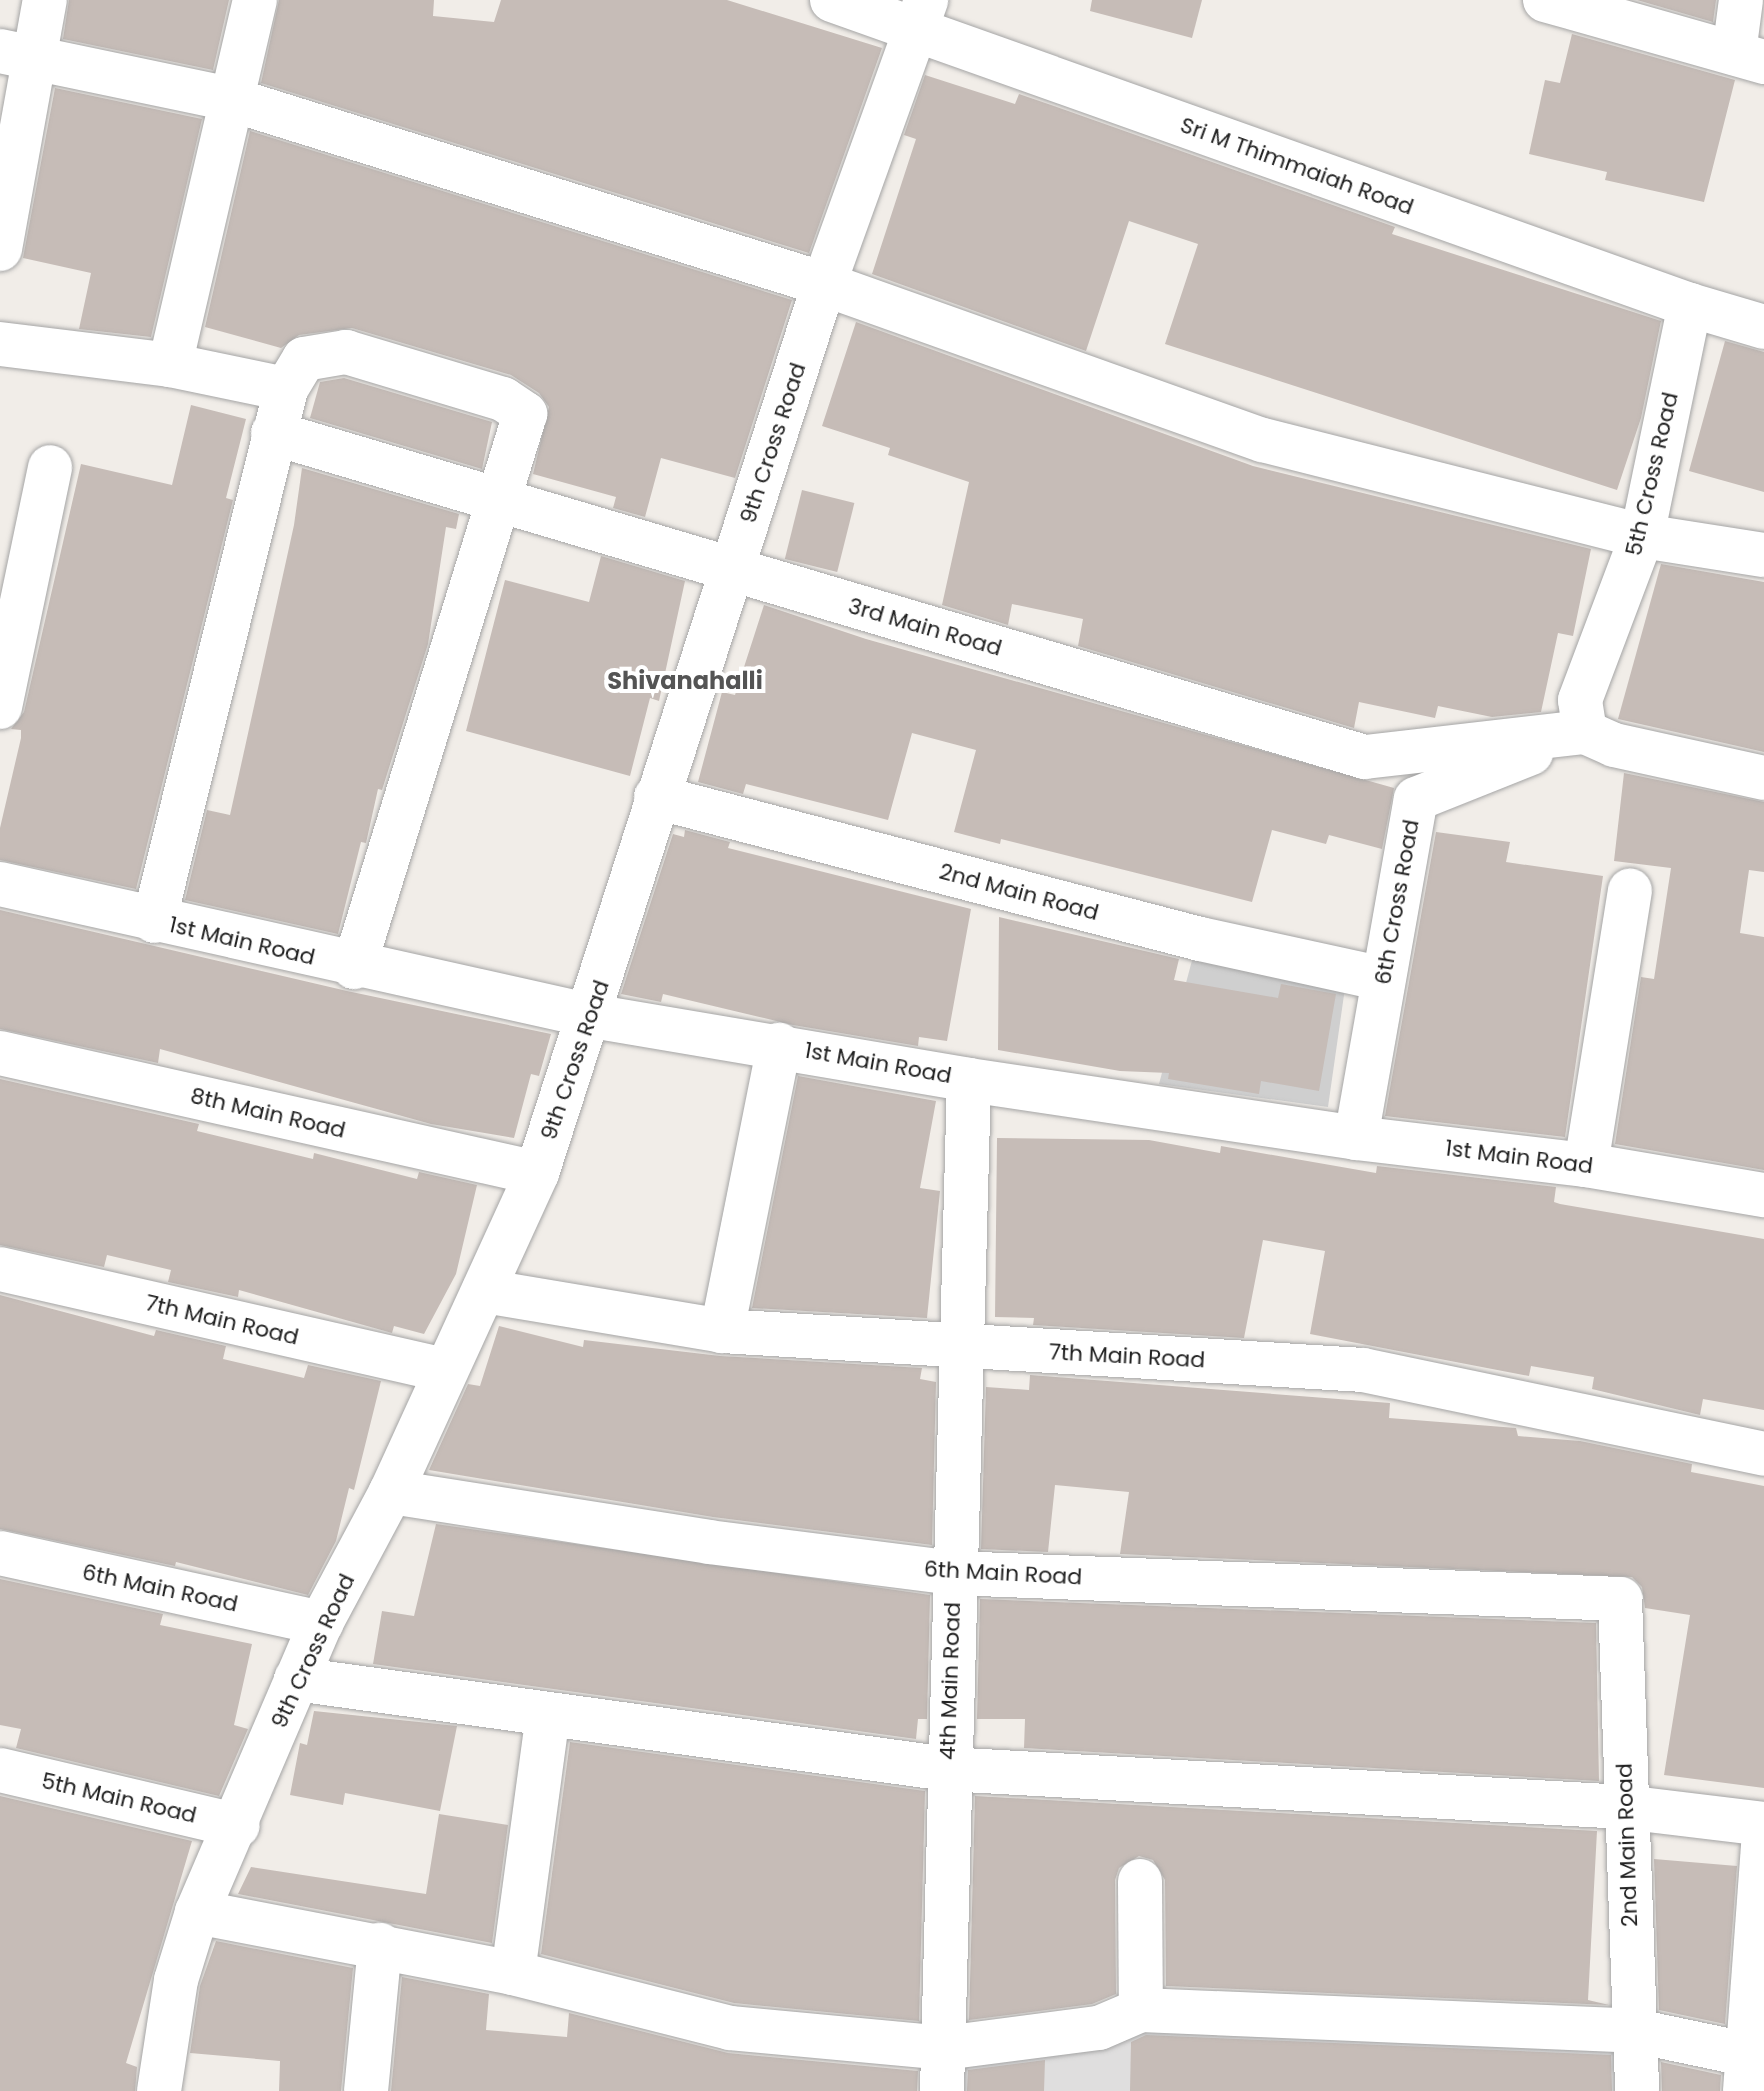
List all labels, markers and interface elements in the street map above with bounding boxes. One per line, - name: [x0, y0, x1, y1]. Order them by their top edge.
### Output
- street label: Sri M Thimmaiah Road: [1177, 111, 1417, 221]
- street label: 9th Cross Road: [735, 359, 811, 527]
- street label: 5th Cross Road: [1620, 390, 1684, 558]
- street label: 3rd Main Road: [845, 592, 1005, 662]
- district label: Shivanahalli: [607, 667, 763, 695]
- street label: 6th Cross Road: [1369, 817, 1425, 987]
- street label: 2nd Main Road: [936, 858, 1102, 926]
- street label: 1st Main Road: [167, 911, 317, 971]
- street label: 9th Cross Road: [535, 977, 615, 1143]
- street label: 1st Main Road: [802, 1037, 954, 1089]
- street label: 8th Main Road: [188, 1082, 348, 1144]
- street label: 1st Main Road: [1444, 1135, 1594, 1179]
- street label: 7th Main Road: [143, 1290, 301, 1350]
- street label: 7th Main Road: [1048, 1339, 1206, 1373]
- street label: 6th Main Road: [923, 1556, 1083, 1590]
- street label: 6th Main Road: [80, 1559, 240, 1617]
- street label: 9th Cross Road: [266, 1570, 360, 1732]
- street label: 4th Main Road: [934, 1601, 966, 1761]
- street label: 2nd Main Road: [1611, 1763, 1643, 1927]
- street label: 5th Main Road: [39, 1767, 199, 1829]

